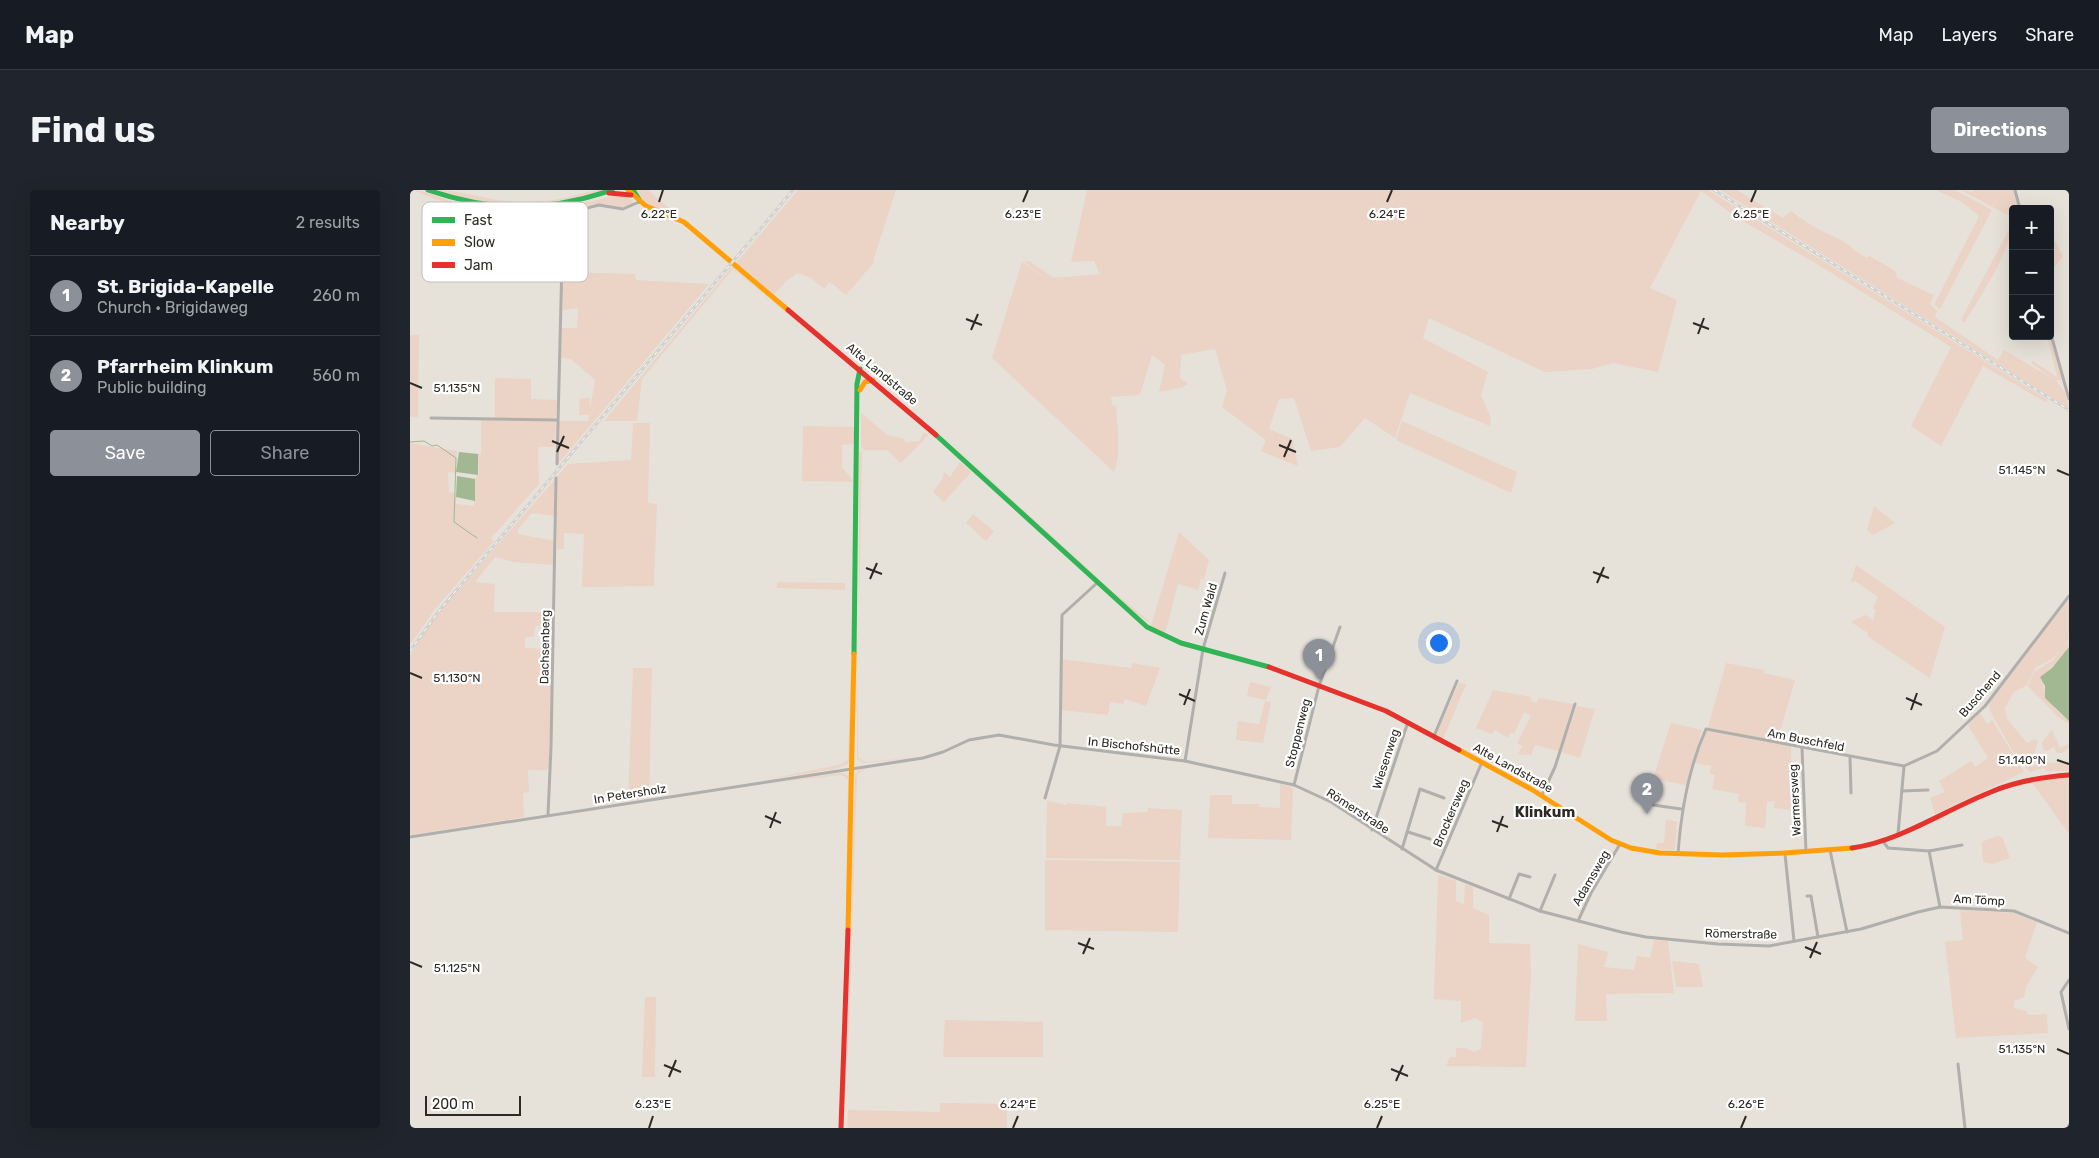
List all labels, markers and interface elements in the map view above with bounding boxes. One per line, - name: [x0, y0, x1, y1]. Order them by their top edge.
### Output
- text: Map: [25, 21, 74, 49]
- text: Map: [1879, 24, 1914, 46]
- text: Layers: [1942, 24, 1997, 46]
- text: Share: [2025, 24, 2074, 46]
- button: Directions: [1931, 107, 2069, 153]
- text: Find us: [30, 109, 155, 151]
- legend: [422, 202, 588, 282]
- map controls: [2009, 205, 2054, 340]
- button: +: [2009, 205, 2054, 250]
- text: 6.22°E: [641, 207, 677, 221]
- text: 6.23°E: [1005, 207, 1041, 221]
- text: 6.24°E: [1369, 207, 1405, 221]
- text: 6.25°E: [1733, 207, 1769, 221]
- text: Nearby: [50, 210, 125, 235]
- text: Fast: [464, 212, 493, 229]
- text: 2 results: [296, 213, 360, 232]
- text: Slow: [464, 234, 495, 251]
- button: −: [2009, 250, 2054, 295]
- text: Jam: [464, 257, 493, 274]
- text: St. Brigida-Kapelle: [97, 275, 274, 298]
- text: 1: [62, 286, 70, 305]
- text: 260 m: [313, 286, 360, 305]
- button: locate: [2009, 295, 2054, 340]
- text: Church · Brigidaweg: [97, 298, 248, 317]
- street label: Alte Landstraße: [843, 340, 921, 408]
- text: Pfarrheim Klinkum: [97, 355, 273, 378]
- text: 2: [61, 366, 71, 385]
- text: 560 m: [313, 366, 360, 385]
- text: Public building: [97, 378, 207, 397]
- text: 51.135°N: [434, 381, 480, 395]
- button: Save: [50, 430, 200, 476]
- button: Share: [210, 430, 360, 476]
- text: 51.145°N: [1998, 463, 2046, 477]
- street label: Zum Wald: [1192, 581, 1220, 637]
- street label: Dachsenberg: [537, 610, 553, 684]
- your location: [1426, 630, 1452, 656]
- pin: 1: [1303, 639, 1335, 680]
- street label: Buschend: [1956, 668, 2004, 720]
- text: 51.130°N: [433, 671, 481, 685]
- street label: Stoppenweg: [1283, 697, 1313, 769]
- street label: Am Buschfeld: [1766, 726, 1846, 754]
- street label: Wiesenweg: [1370, 727, 1402, 791]
- street label: In Bischofshütte: [1087, 734, 1181, 758]
- street label: Alte Landstraße: [1471, 740, 1555, 796]
- text: 51.140°N: [1998, 753, 2046, 767]
- street label: Warmersweg: [1786, 764, 1804, 836]
- pin: 2: [1631, 773, 1663, 814]
- street label: Brockersweg: [1430, 777, 1472, 849]
- street label: In Petersholz: [593, 781, 667, 807]
- street label: Römerstraße: [1324, 785, 1392, 837]
- district label: Klinkum: [1515, 803, 1575, 821]
- street label: Adamsweg: [1570, 848, 1612, 908]
- street label: Am Tömp: [1953, 892, 2005, 908]
- street label: Römerstraße: [1705, 926, 1778, 942]
- text: 51.125°N: [434, 961, 480, 975]
- text: 51.135°N: [1999, 1042, 2045, 1056]
- scale bar: [425, 1093, 521, 1116]
- text: 200 m: [432, 1096, 474, 1113]
- text: 6.23°E: [635, 1097, 671, 1111]
- text: 6.24°E: [1000, 1097, 1036, 1111]
- text: 6.25°E: [1364, 1097, 1400, 1111]
- text: 6.26°E: [1728, 1097, 1764, 1111]

